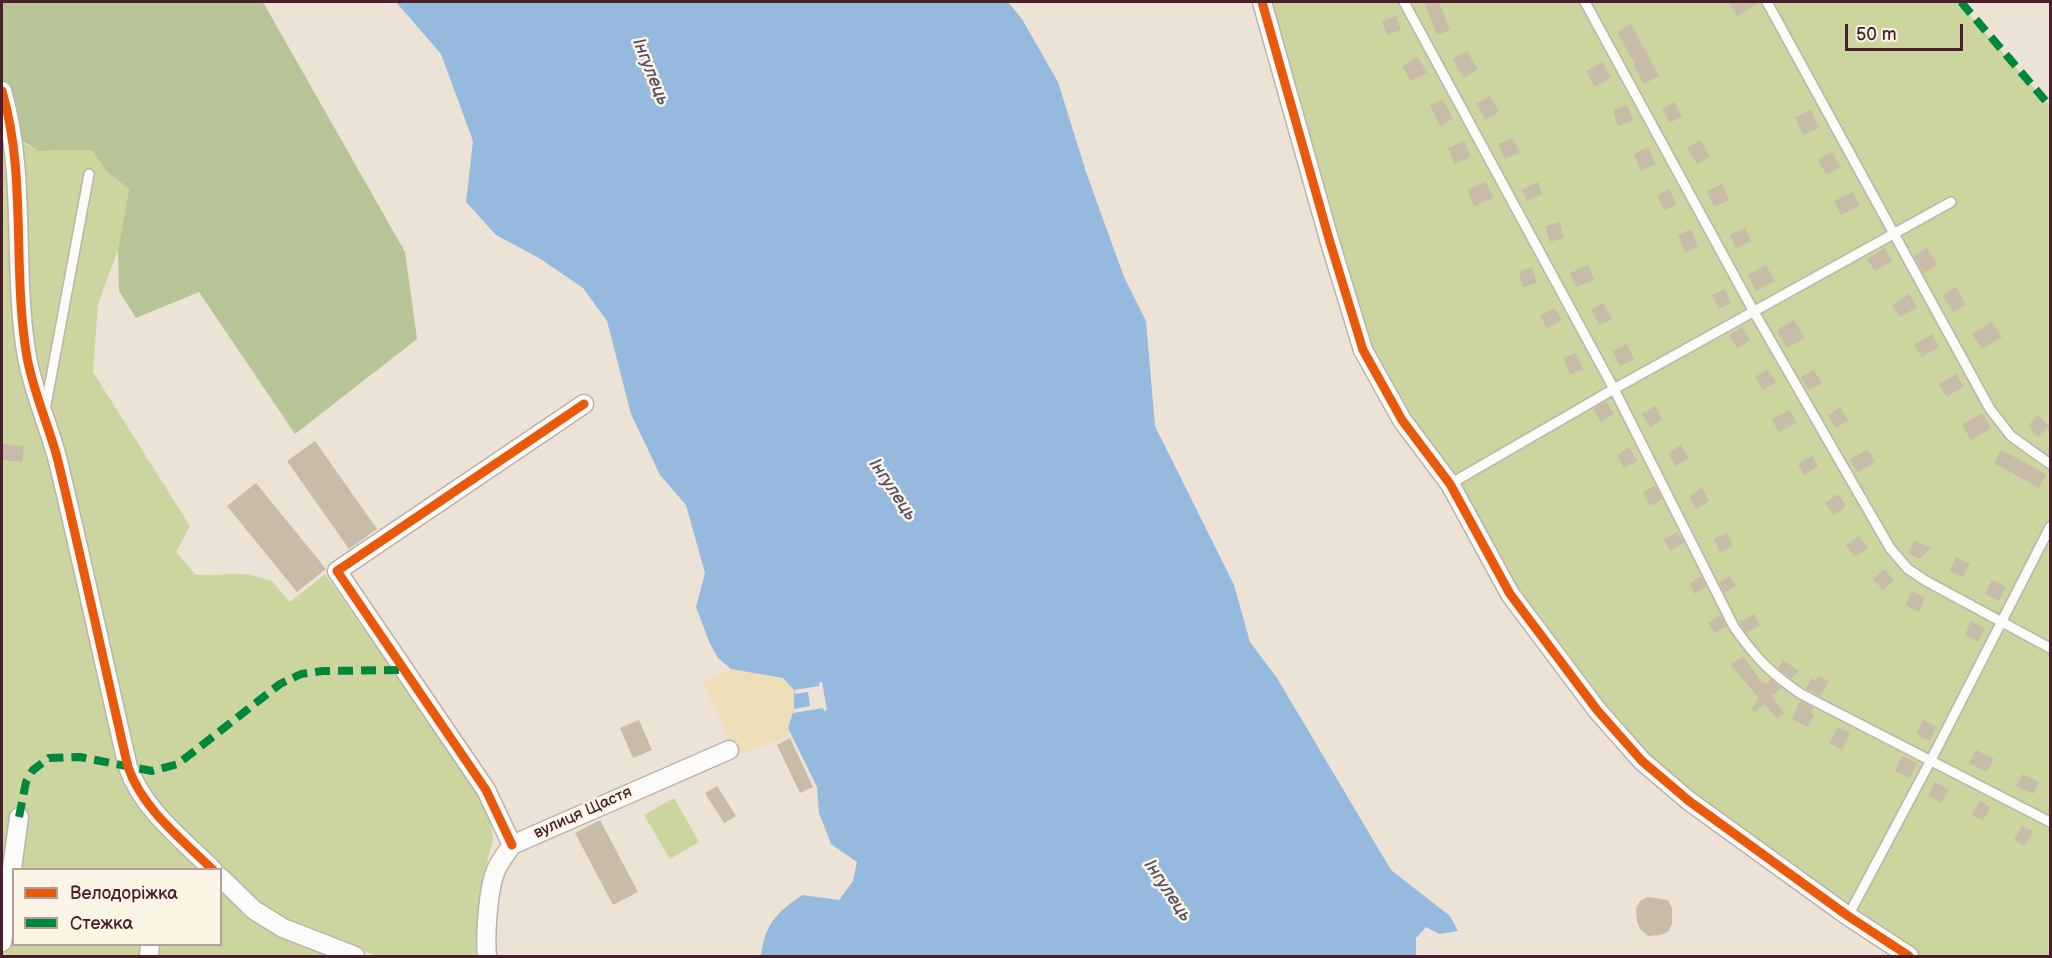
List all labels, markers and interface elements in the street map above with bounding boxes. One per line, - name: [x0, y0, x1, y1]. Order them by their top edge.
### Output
- scale bar: [1848, 12, 1966, 50]
- text: 50 m: [1856, 24, 1897, 45]
- water label: Інгулець: [627, 35, 673, 109]
- water label: Інгулець: [863, 455, 921, 525]
- street label: вулиця Щастя: [531, 783, 635, 843]
- water label: Інгулець: [1138, 856, 1196, 926]
- legend: [12, 868, 222, 946]
- text: Велодоріжка: [70, 883, 178, 904]
- text: Стежка: [70, 913, 133, 934]

